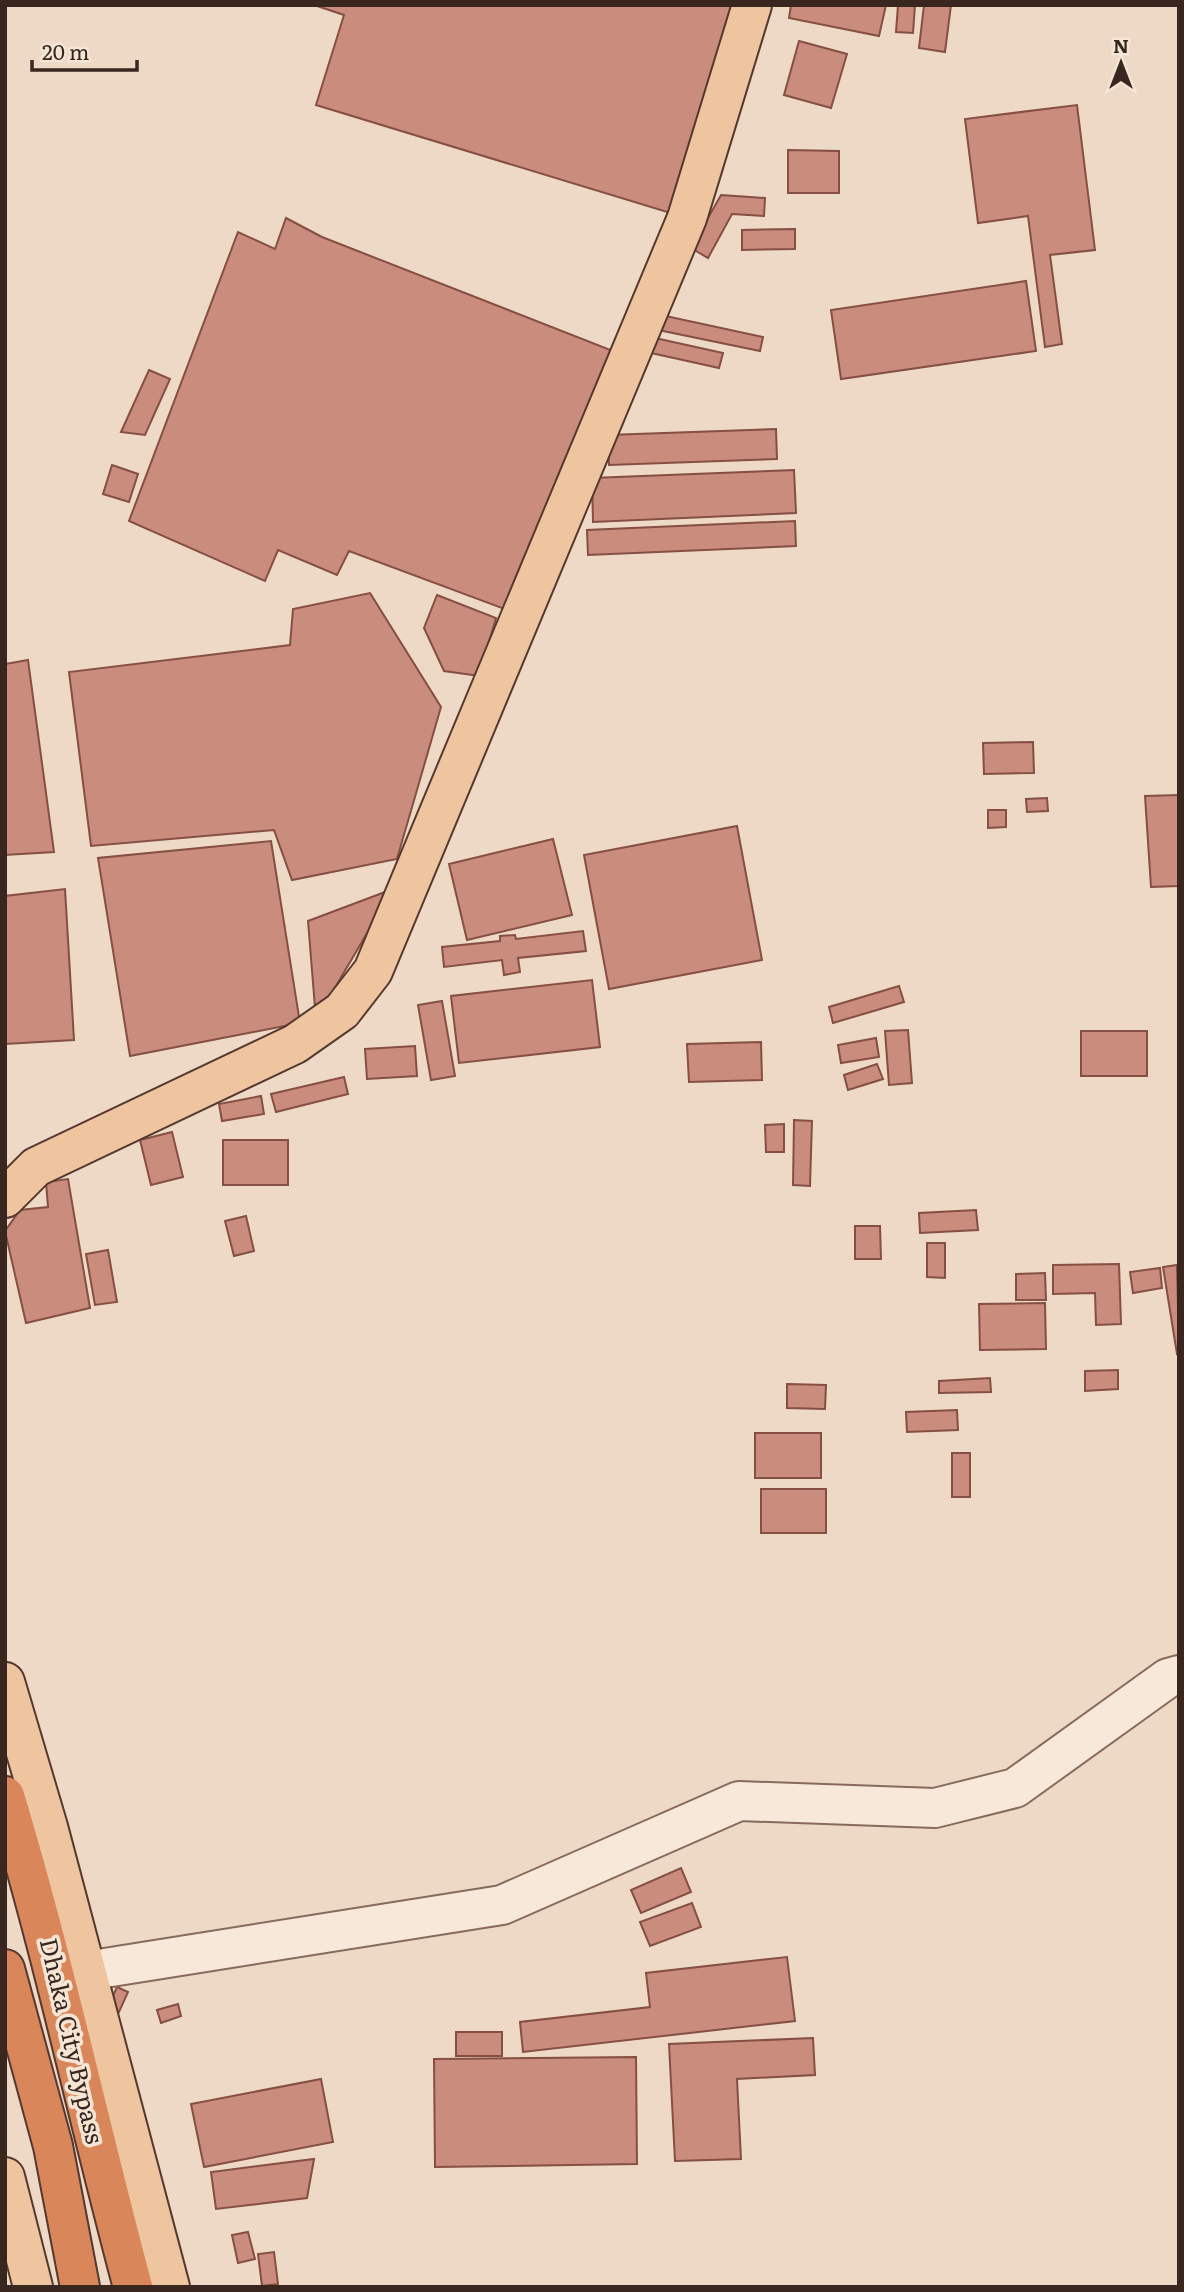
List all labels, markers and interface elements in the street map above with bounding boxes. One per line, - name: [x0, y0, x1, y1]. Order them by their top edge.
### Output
- scale bar: [32, 28, 136, 72]
- north arrow: [1086, 28, 1156, 98]
- text: N: [1113, 31, 1129, 59]
- text: 20 m: [42, 35, 89, 66]
- street label: Dhaka City Bypass: [33, 1934, 114, 2147]

